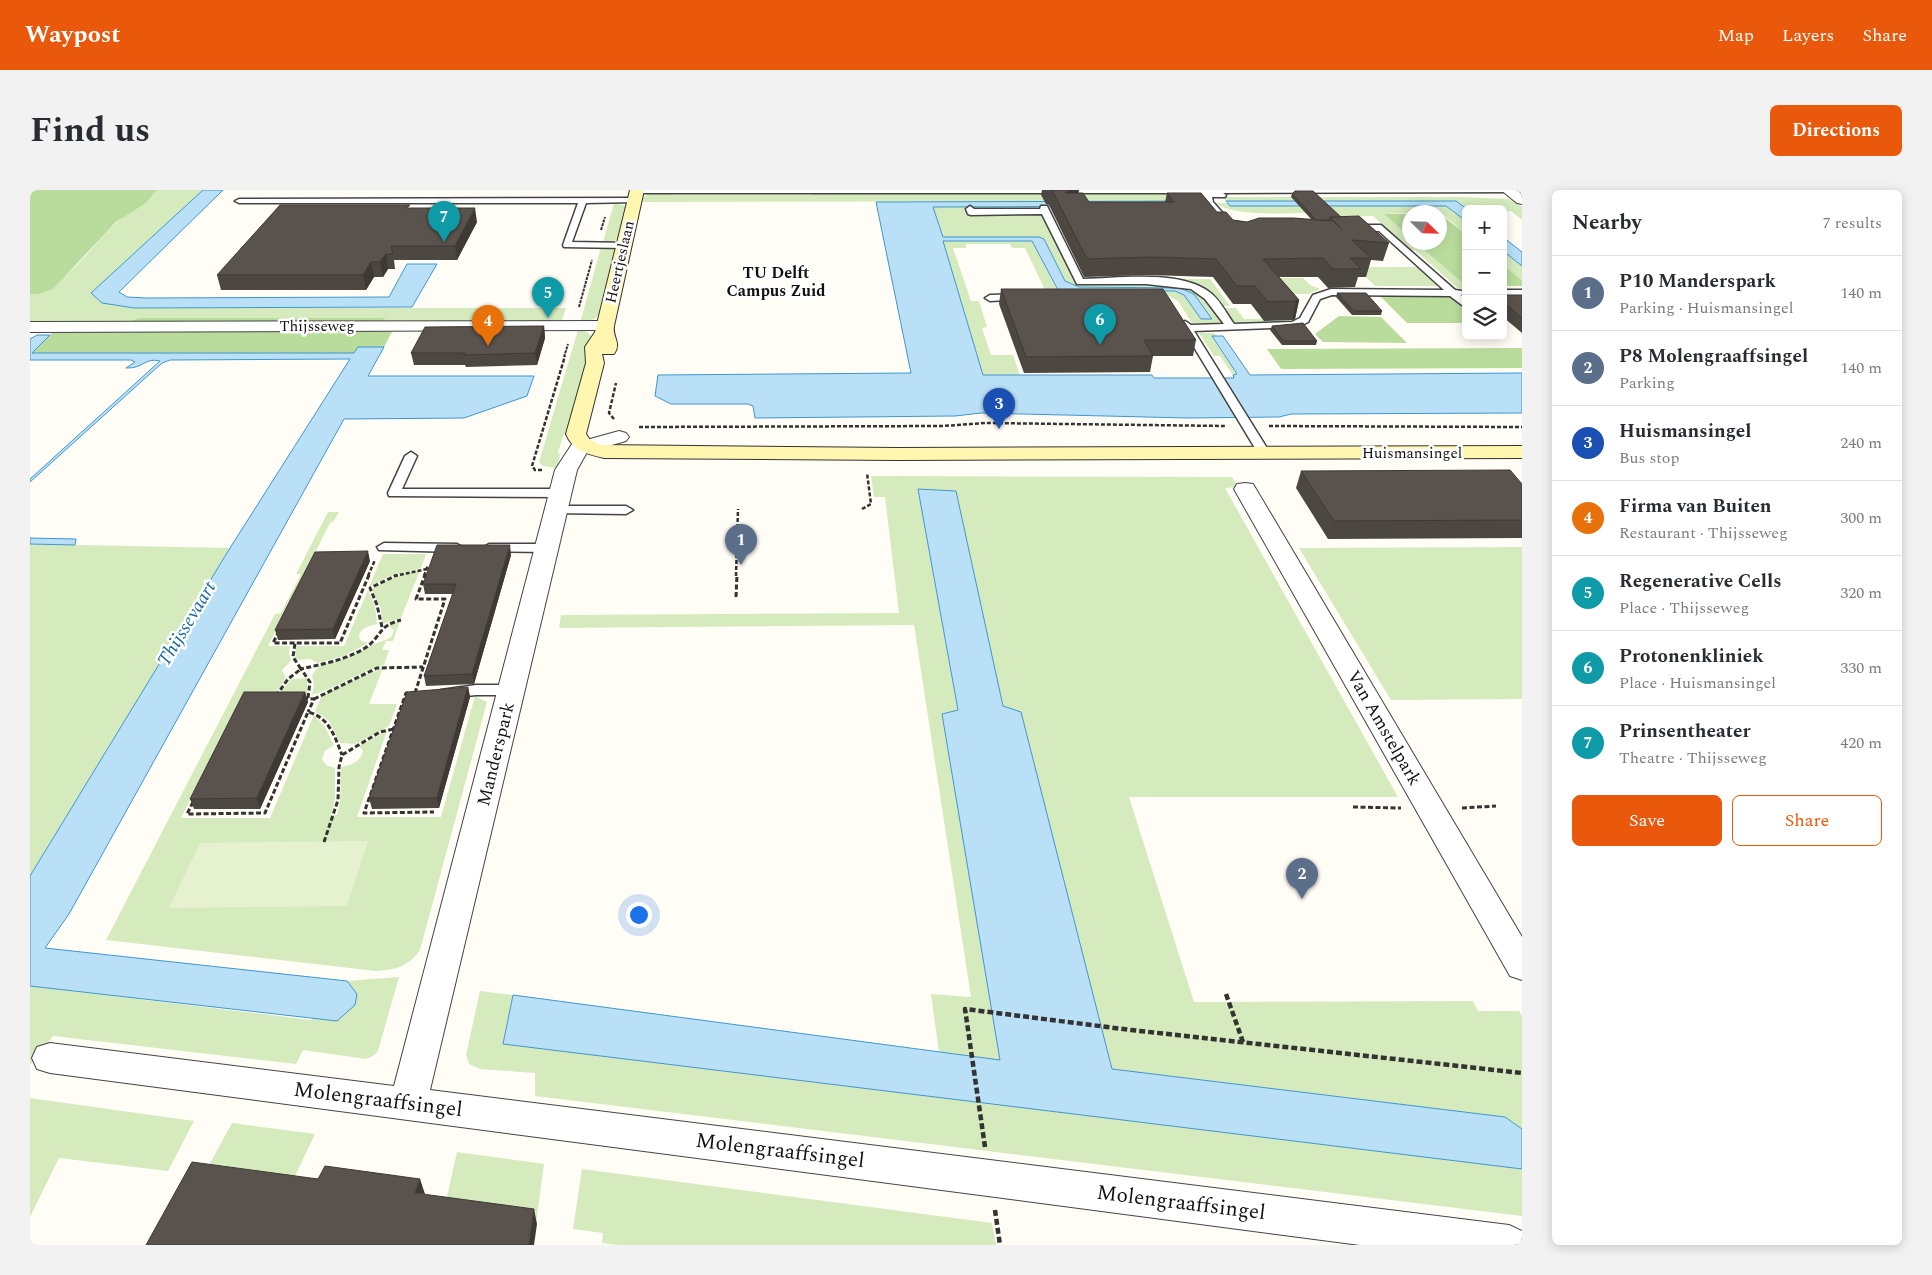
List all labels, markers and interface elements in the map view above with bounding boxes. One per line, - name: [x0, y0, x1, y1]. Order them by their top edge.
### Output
- text: Waypost: [25, 17, 121, 53]
- text: Map: [1718, 22, 1754, 49]
- text: Layers: [1782, 22, 1834, 49]
- text: Share: [1862, 22, 1907, 49]
- text: Find us: [30, 104, 150, 157]
- button: Directions: [1770, 105, 1902, 156]
- pin: 7: [428, 201, 460, 242]
- north arrow: [1402, 205, 1447, 250]
- map controls: [1462, 205, 1507, 340]
- button: +: [1462, 205, 1507, 250]
- text: Nearby: [1572, 207, 1642, 239]
- text: 7 results: [1823, 211, 1882, 235]
- street label: Heertjeslaan: [599, 218, 641, 306]
- button: −: [1462, 250, 1507, 295]
- district label: TU Delft Campus Zuid: [726, 261, 826, 303]
- text: P10 Manderspark: [1619, 267, 1776, 296]
- pin: 5: [532, 277, 564, 318]
- text: 1: [1584, 281, 1592, 305]
- text: 140 m: [1840, 281, 1882, 305]
- button: layers: [1462, 295, 1507, 340]
- text: Parking · Huismansingel: [1619, 296, 1794, 320]
- pin: 6: [1084, 304, 1116, 345]
- pin: 4: [472, 305, 504, 346]
- street label: Thijsseweg: [280, 315, 355, 338]
- text: P8 Molengraaffsingel: [1619, 342, 1808, 371]
- text: 2: [1584, 356, 1592, 380]
- text: 140 m: [1840, 356, 1882, 380]
- text: Parking: [1619, 371, 1675, 395]
- pin: 3: [983, 388, 1015, 429]
- text: Huismansingel: [1619, 417, 1752, 446]
- text: 3: [1584, 431, 1592, 455]
- text: 240 m: [1840, 431, 1882, 455]
- street label: Huismansingel: [1362, 442, 1462, 465]
- text: Bus stop: [1619, 446, 1680, 470]
- text: Firma van Buiten: [1619, 492, 1772, 521]
- text: 4: [1584, 506, 1592, 530]
- text: 300 m: [1840, 506, 1882, 530]
- text: Restaurant · Thijsseweg: [1619, 521, 1788, 545]
- pin: 1: [725, 524, 757, 565]
- text: Regenerative Cells: [1619, 567, 1781, 596]
- water label: Thijssevaart: [150, 575, 224, 672]
- text: 5: [1584, 581, 1592, 605]
- text: 320 m: [1840, 581, 1882, 605]
- text: Place · Thijsseweg: [1619, 596, 1749, 620]
- text: Protonenkliniek: [1619, 642, 1764, 671]
- text: 6: [1584, 656, 1592, 680]
- text: 330 m: [1840, 656, 1882, 680]
- street label: Van Amstelpark: [1340, 665, 1428, 791]
- text: Place · Huismansingel: [1619, 671, 1776, 695]
- street label: Manderspark: [470, 699, 522, 809]
- text: Prinsentheater: [1619, 717, 1751, 746]
- text: 7: [1584, 731, 1592, 755]
- text: 420 m: [1840, 731, 1882, 755]
- text: Theatre · Thijsseweg: [1619, 746, 1767, 770]
- button: Save: [1572, 795, 1722, 846]
- button: Share: [1732, 795, 1882, 846]
- pin: 2: [1286, 858, 1318, 899]
- your location: [626, 902, 652, 928]
- street label: Molengraaffsingel: [292, 1074, 464, 1126]
- street label: Molengraaffsingel: [694, 1125, 866, 1177]
- street label: Molengraaffsingel: [1095, 1177, 1267, 1229]

